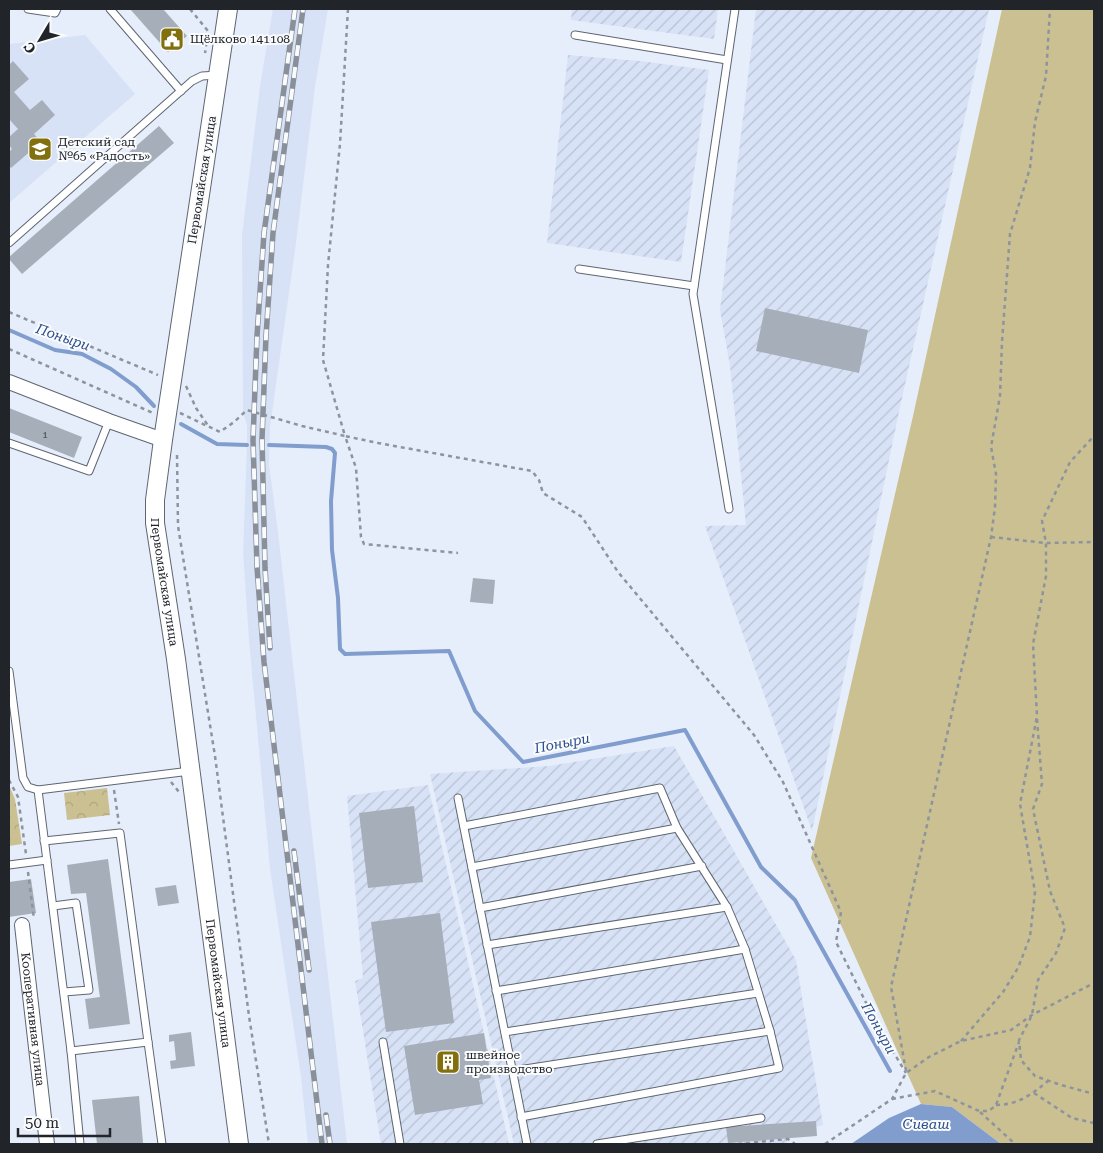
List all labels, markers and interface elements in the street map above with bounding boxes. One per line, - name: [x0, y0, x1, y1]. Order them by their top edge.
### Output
- north arrow: [15, 15, 65, 65]
- public building icon: Щёлково 141108: [159, 26, 185, 52]
- place label: Щёлково 141108: [190, 32, 290, 46]
- text: С: [20, 39, 39, 57]
- street label: Первомайская улица: [185, 114, 219, 245]
- place label: Детский сад №65 «Радость»: [58, 135, 150, 163]
- school or university icon: Детский сад №65 «Радость»: [27, 136, 53, 162]
- water label: Поныри: [33, 320, 92, 354]
- house number: 1: [42, 429, 48, 440]
- street label: Первомайская улица: [148, 518, 181, 648]
- water label: Поныри: [532, 730, 591, 756]
- street label: Первомайская улица: [203, 918, 233, 1049]
- street label: Кооперативная улица: [18, 952, 47, 1087]
- water label: Поныри: [858, 999, 900, 1057]
- place label: швейное производство: [466, 1048, 553, 1076]
- building icon: швейное производство: [435, 1049, 461, 1075]
- scale bar: [18, 1106, 110, 1138]
- text: 50 m: [25, 1114, 60, 1132]
- water label: Сиваш: [903, 1116, 949, 1132]

